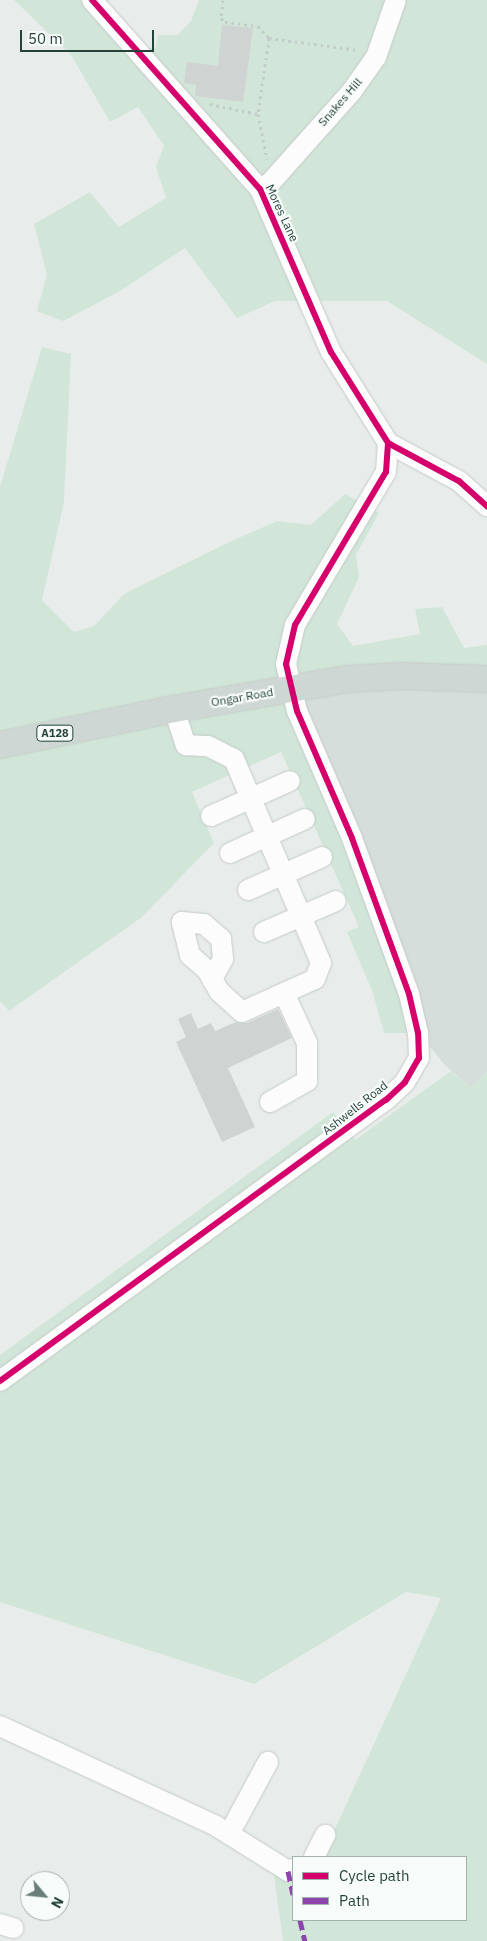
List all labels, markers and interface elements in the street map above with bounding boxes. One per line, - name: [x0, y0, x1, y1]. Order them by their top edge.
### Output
- scale bar: [22, 20, 156, 52]
- text: 50 m: [28, 29, 63, 48]
- street label: Snakes Hill: [315, 75, 365, 129]
- street label: Mores Lane: [262, 182, 302, 244]
- street label: Ongar Road: [210, 684, 274, 710]
- road number: A128: [36, 724, 74, 741]
- street label: Ashwells Road: [320, 1078, 390, 1138]
- legend: [292, 1856, 467, 1921]
- text: Cycle path: [339, 1866, 410, 1885]
- north arrow: [20, 1871, 70, 1921]
- text: Path: [339, 1891, 370, 1910]
- text: N: [47, 1894, 68, 1911]

